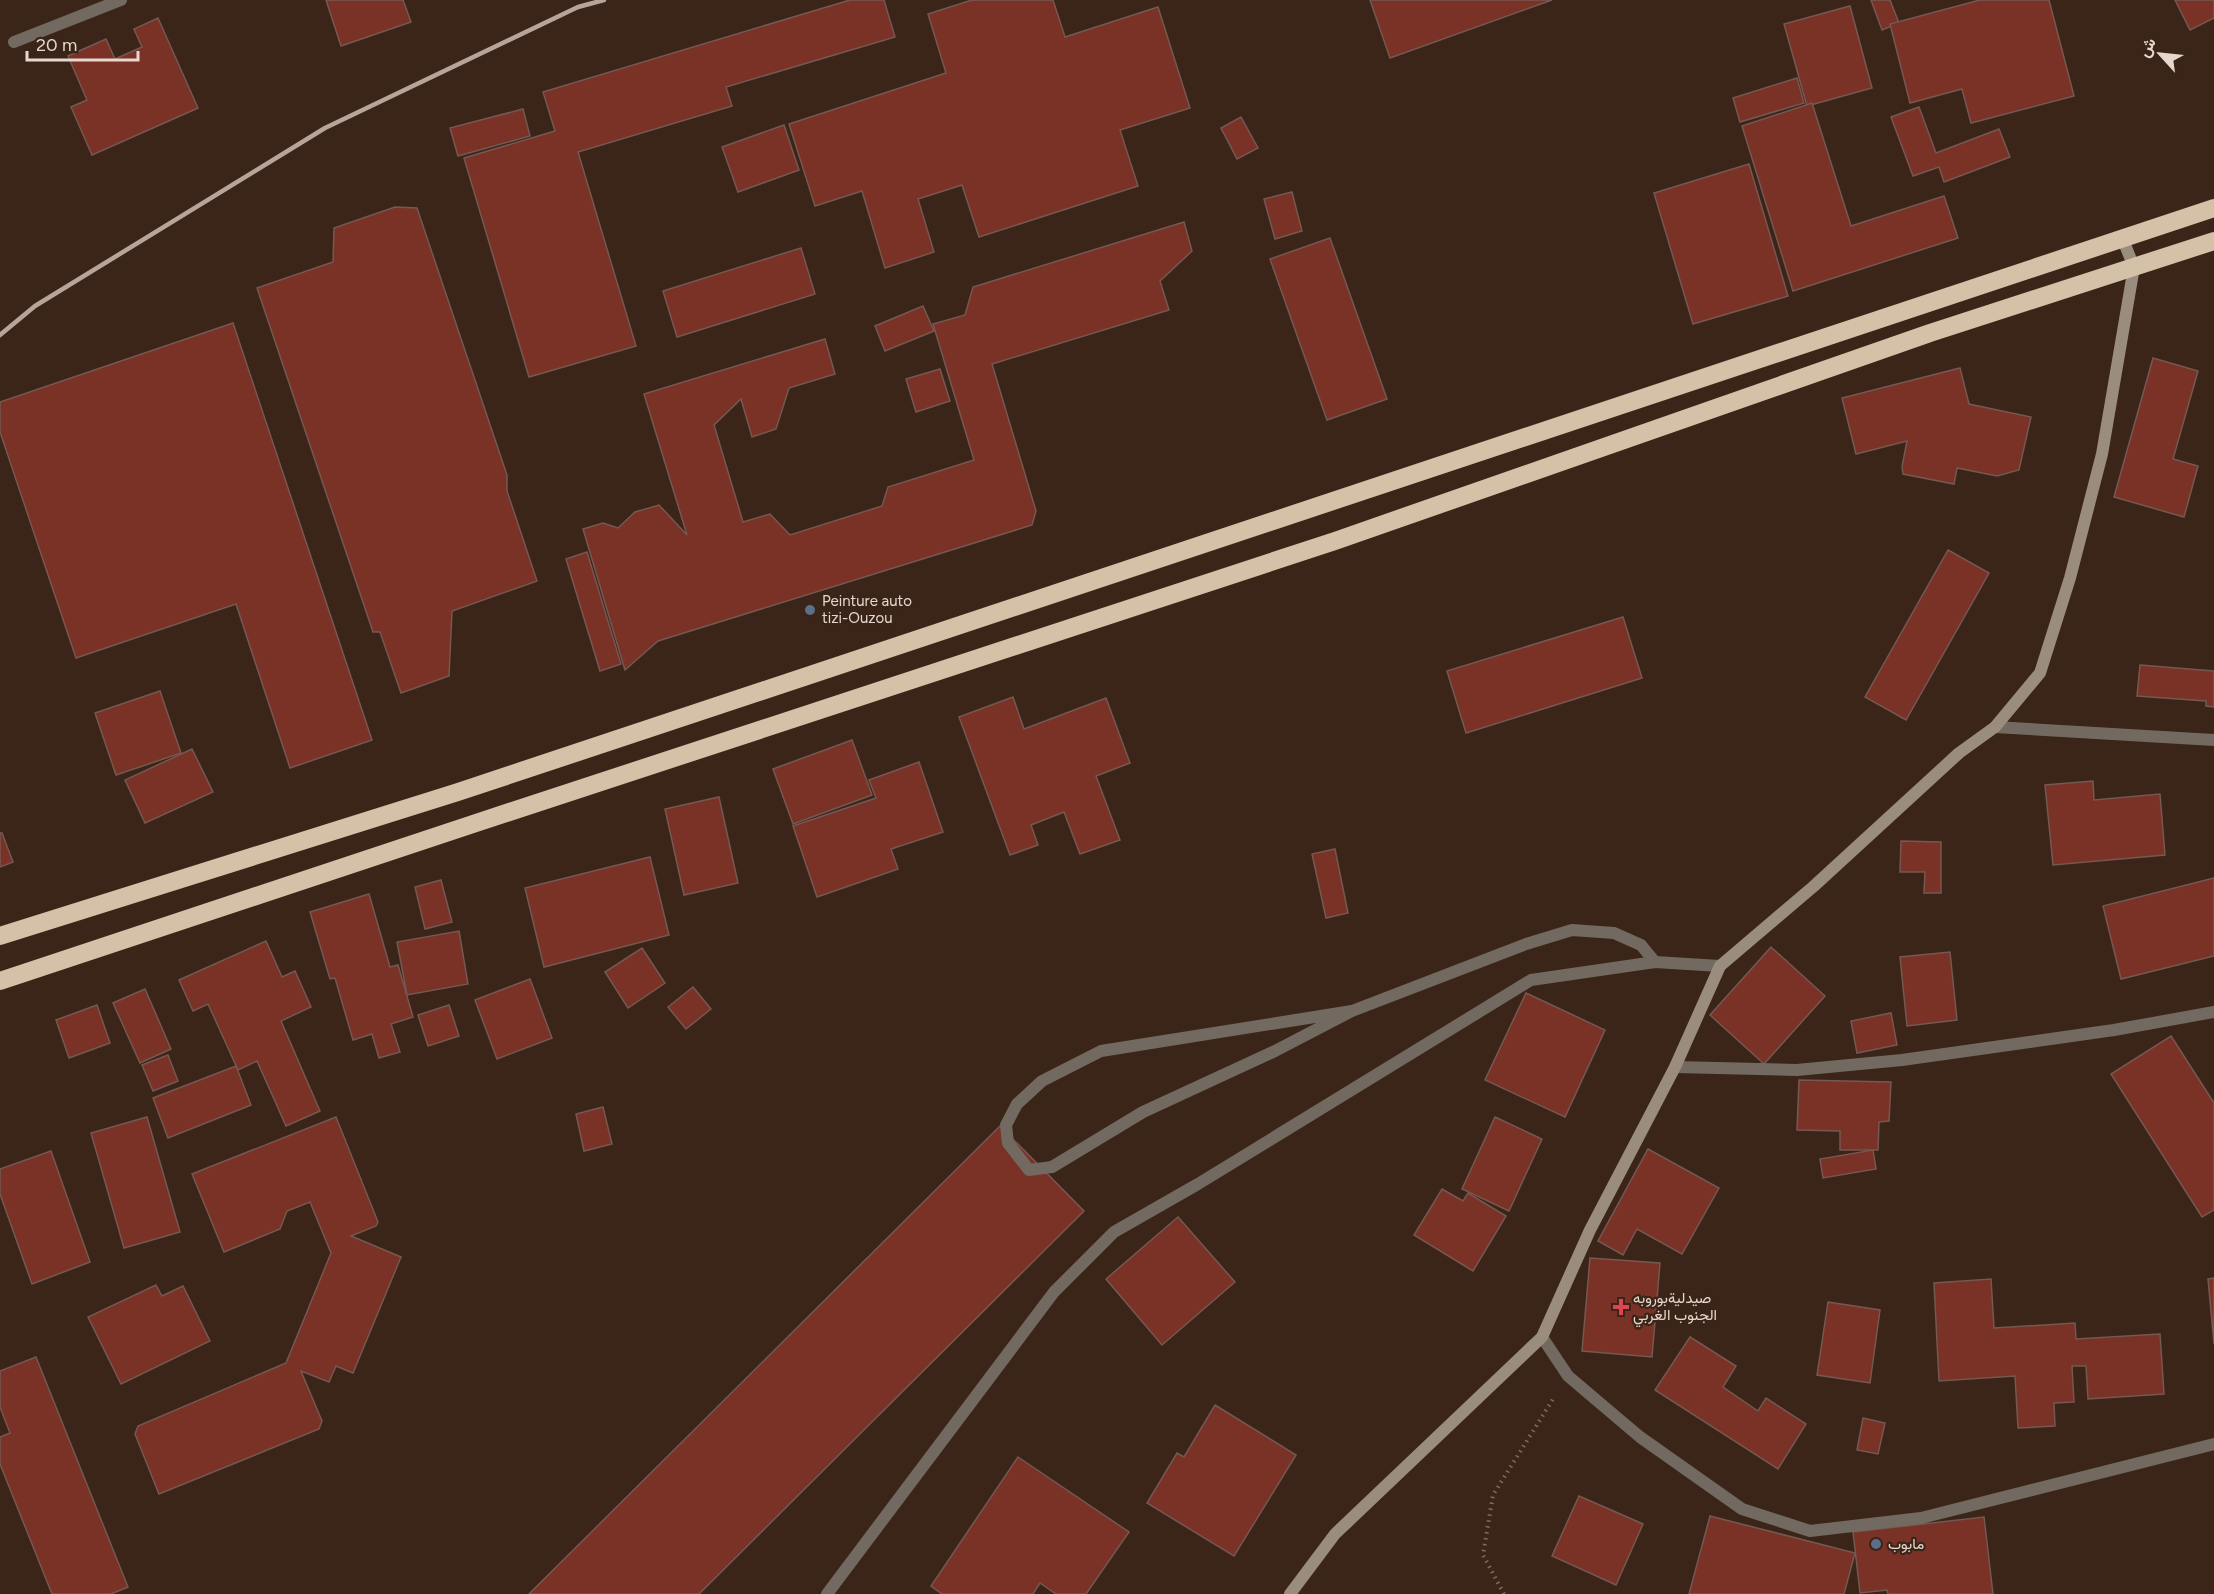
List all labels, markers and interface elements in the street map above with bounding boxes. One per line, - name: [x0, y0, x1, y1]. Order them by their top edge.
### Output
- scale bar: [27, 24, 138, 62]
- north arrow: [2130, 24, 2190, 84]
- text: 20 m: [36, 34, 77, 56]
- text: ش: [2134, 35, 2160, 60]
- place label: Peinture auto tizi-Ouzou: [822, 592, 912, 627]
- marker: Peinture auto tizi-Ouzou: [803, 603, 817, 617]
- place label: صيدليةبوروبه الجنوب الغربي: [1633, 1289, 1717, 1328]
- marker: صيدليةبوروبه الجنوب الغربي: [1614, 1300, 1628, 1314]
- place label: مابوب: [1888, 1535, 1924, 1553]
- marker: مابوب: [1869, 1537, 1883, 1551]

